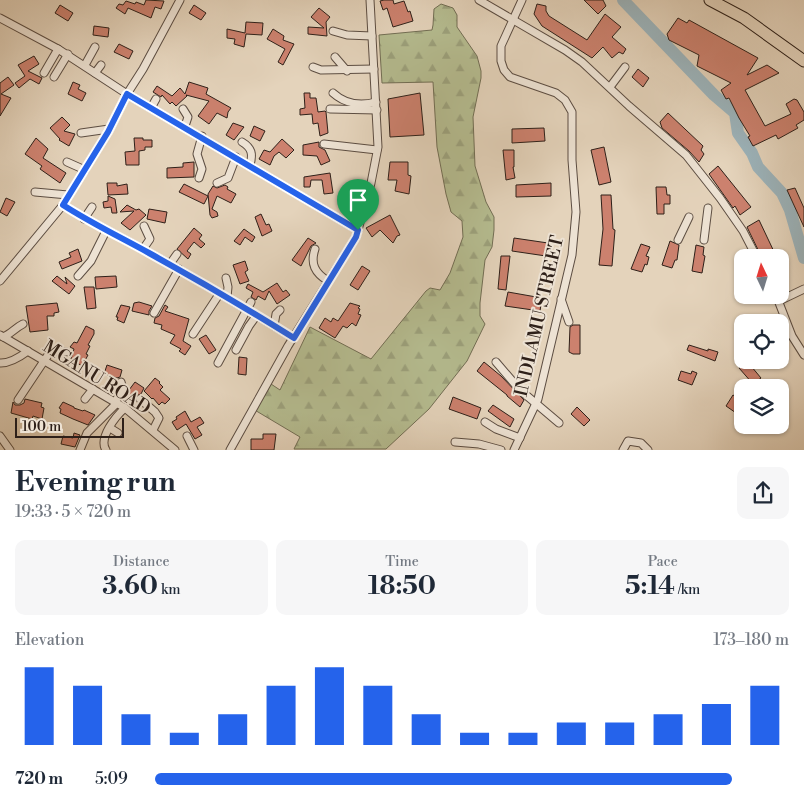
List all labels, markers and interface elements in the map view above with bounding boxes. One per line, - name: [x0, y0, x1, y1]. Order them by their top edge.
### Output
- pin: [337, 179, 379, 230]
- icon: arrive: [344, 186, 372, 214]
- street label: INDLAMU STREET: [510, 233, 569, 399]
- north arrow: [734, 249, 789, 304]
- map controls: [734, 249, 789, 434]
- button: locate: [734, 314, 789, 369]
- street label: MGANU ROAD: [39, 335, 155, 420]
- button: layers: [734, 379, 789, 434]
- scale bar: [15, 414, 124, 438]
- text: 100 m: [22, 418, 61, 436]
- text: Evening run: [15, 465, 176, 500]
- button: share: [737, 467, 789, 519]
- text: 19:33 · 5 × 720 m: [15, 502, 131, 522]
- text: Distance: [113, 553, 170, 571]
- text: Time: [385, 553, 419, 571]
- text: Pace: [648, 553, 678, 571]
- text: 3.60: [102, 571, 158, 602]
- text: 18:50: [368, 571, 436, 602]
- text: 5:14: [625, 571, 675, 602]
- text: km: [158, 581, 180, 599]
- text: /km: [675, 581, 700, 599]
- text: Elevation: [15, 630, 84, 650]
- text: 173–180 m: [713, 630, 789, 650]
- text: 720 m: [15, 769, 63, 789]
- text: 5:09: [95, 769, 128, 789]

